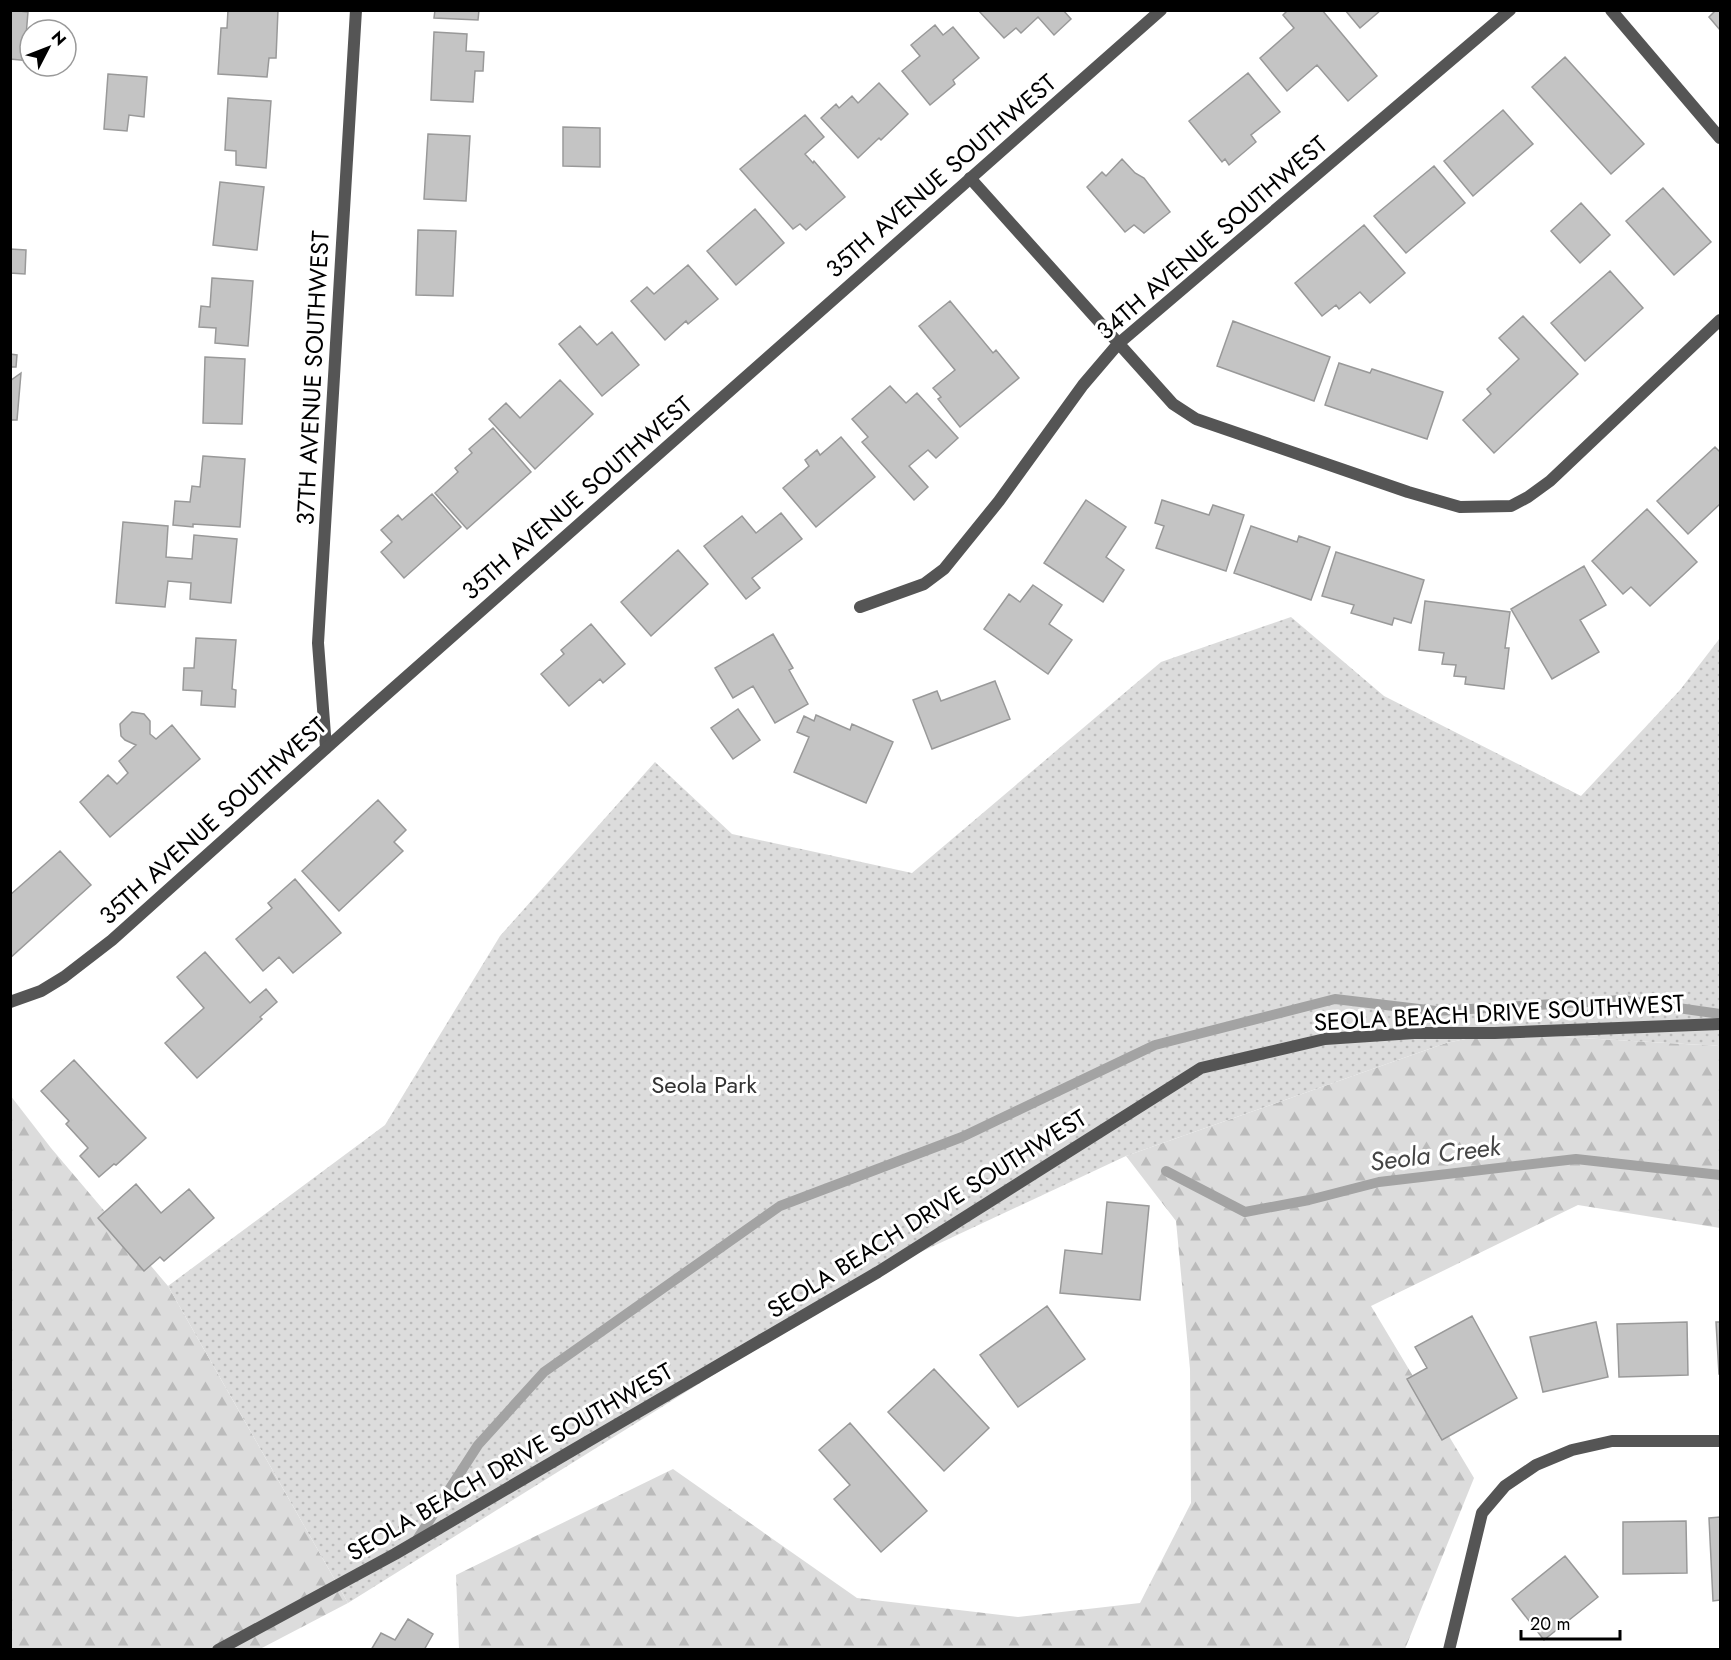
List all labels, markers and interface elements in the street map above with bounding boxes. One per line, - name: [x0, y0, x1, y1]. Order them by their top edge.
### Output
- north arrow: [18, 18, 78, 78]
- text: N: [46, 26, 72, 51]
- street label: 35TH AVENUE SOUTHWEST: [818, 66, 1064, 286]
- street label: 34TH AVENUE SOUTHWEST: [1089, 127, 1335, 348]
- street label: 37TH AVENUE SOUTHWEST: [287, 230, 338, 526]
- street label: 35TH AVENUE SOUTHWEST: [454, 388, 700, 608]
- street label: 35TH AVENUE SOUTHWEST: [91, 709, 334, 932]
- street label: SEOLA BEACH DRIVE SOUTHWEST: [1313, 985, 1685, 1040]
- park label: Seola Park: [651, 1067, 757, 1102]
- street label: SEOLA BEACH DRIVE SOUTHWEST: [760, 1100, 1093, 1327]
- water label: Seola Creek: [1368, 1127, 1504, 1181]
- street label: SEOLA BEACH DRIVE SOUTHWEST: [340, 1354, 679, 1569]
- scale bar: [1521, 1603, 1620, 1641]
- text: 20 m: [1530, 1611, 1570, 1637]

